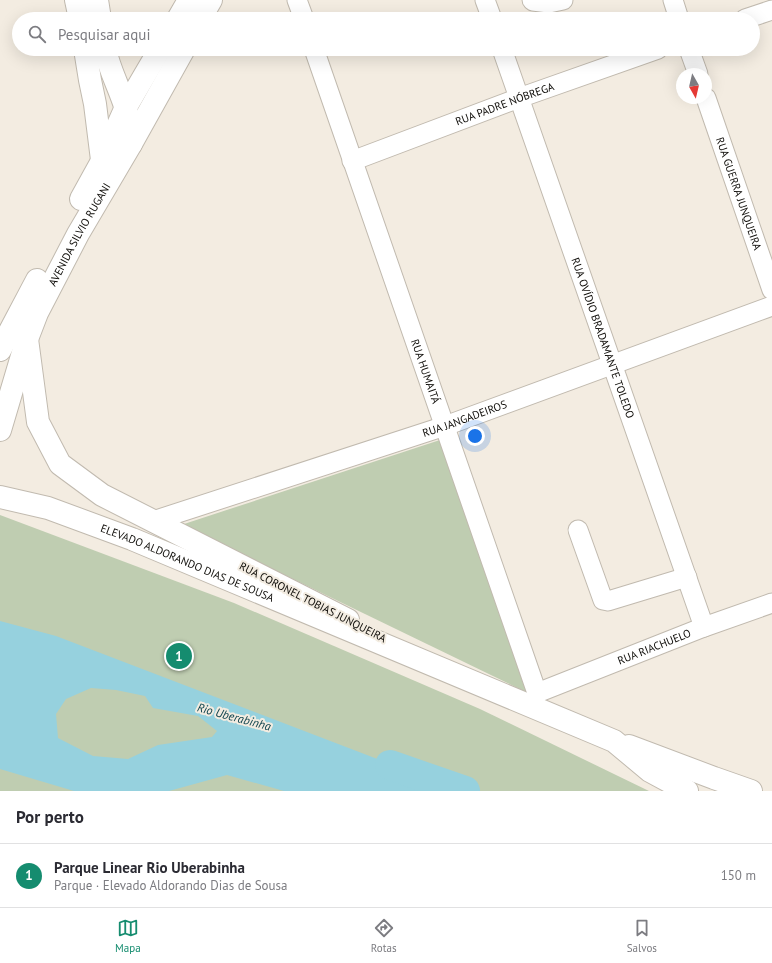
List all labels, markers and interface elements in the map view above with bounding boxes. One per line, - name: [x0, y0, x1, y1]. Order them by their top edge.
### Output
- search box: [12, 12, 760, 56]
- icon: search: [26, 23, 48, 45]
- text: Pesquisar aqui: [58, 25, 150, 44]
- north arrow: [676, 68, 712, 104]
- street label: RUA PADRE NÓBREGA: [453, 79, 556, 128]
- street label: RUA GUERRA JUNQUEIRA: [713, 135, 765, 252]
- street label: AVENIDA SILVIO RUGANI: [45, 180, 113, 288]
- street label: RUA OVÍDIO BRADAMANTE TOLEDO: [568, 256, 637, 420]
- street label: RUA HUMAITÁ: [408, 337, 443, 406]
- street label: RUA JANGADEIROS: [421, 397, 509, 440]
- your location: [465, 426, 485, 446]
- street label: ELEVADO ALDORANDO DIAS DE SOUSA: [99, 521, 277, 605]
- street label: RUA CORONEL TOBIAS JUNQUEIRA: [237, 559, 389, 646]
- street label: RUA RIACHUELO: [615, 626, 693, 668]
- pin: 1: [166, 641, 192, 671]
- water label: Rio Uberabinha: [196, 699, 273, 734]
- text: Por perto: [16, 806, 84, 828]
- text: Parque Linear Rio Uberabinha: [54, 858, 245, 877]
- text: 1: [25, 867, 33, 884]
- text: 150 m: [721, 867, 756, 884]
- text: Parque · Elevado Aldorando Dias de Sousa: [54, 877, 288, 894]
- tab: Mapa: [115, 917, 141, 955]
- tab: Rotas: [371, 917, 397, 955]
- tab: Salvos: [627, 917, 657, 955]

